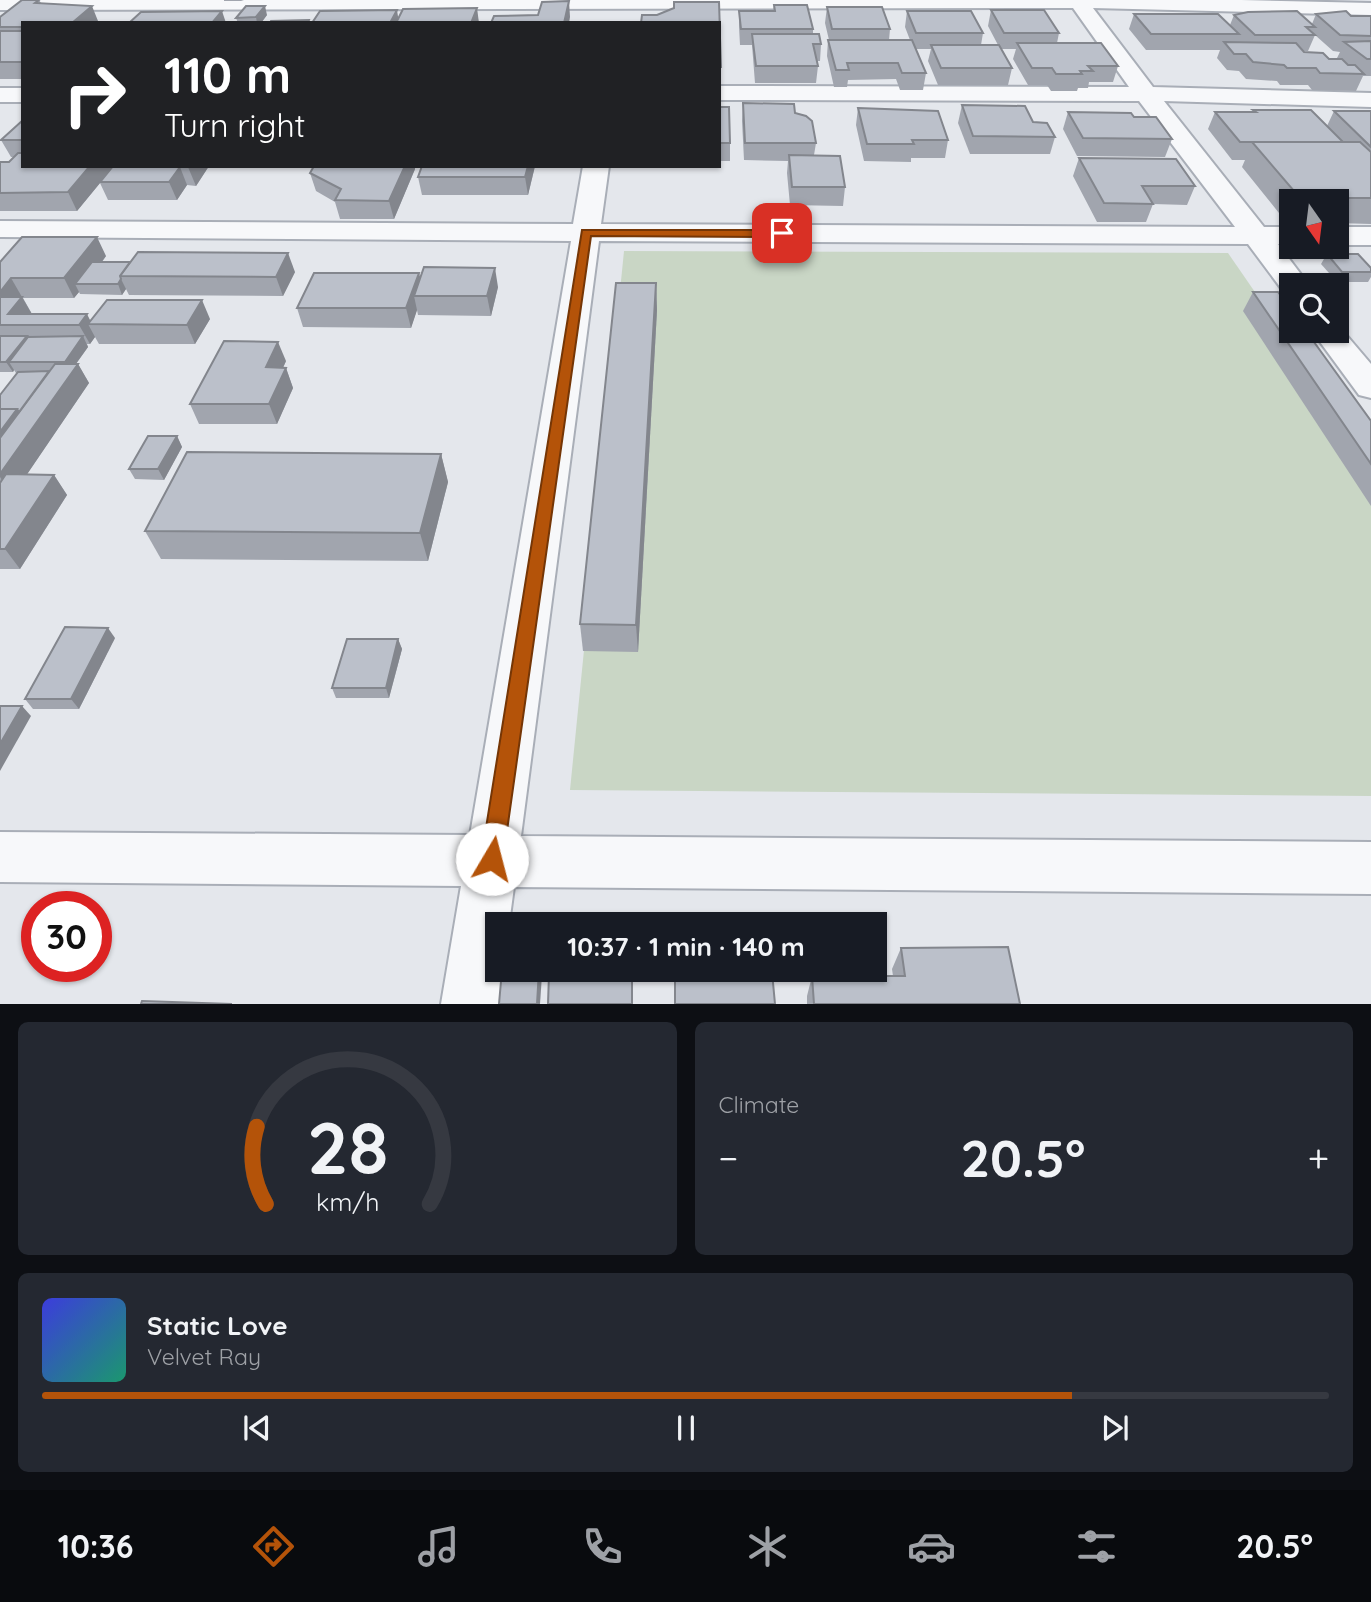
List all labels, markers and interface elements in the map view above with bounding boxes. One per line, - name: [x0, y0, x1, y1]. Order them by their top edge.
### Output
- text: 110 m: [164, 44, 291, 105]
- icon: right: [49, 49, 140, 140]
- text: Turn right: [164, 105, 305, 145]
- north arrow: [1279, 189, 1349, 259]
- map controls: [1279, 189, 1349, 343]
- pin: [752, 203, 812, 263]
- icon: arrive: [763, 214, 801, 252]
- button: search: [1279, 273, 1349, 343]
- position arrow: [455, 822, 529, 896]
- speed limit sign: 30: [21, 891, 112, 982]
- text: 10:37 · 1 min · 140 m: [567, 930, 805, 963]
- text: Climate: [719, 1090, 799, 1119]
- text: 28: [307, 1102, 388, 1193]
- text: 20.5°: [960, 1125, 1085, 1190]
- text: −: [719, 1134, 738, 1182]
- text: +: [1308, 1134, 1329, 1182]
- text: km/h: [316, 1186, 379, 1217]
- text: Static Love: [147, 1309, 288, 1342]
- text: Velvet Ray: [147, 1342, 261, 1371]
- icon: previous: [238, 1409, 276, 1447]
- icon: pause: [667, 1409, 705, 1447]
- icon: next: [1096, 1409, 1134, 1447]
- icon: directions: [249, 1522, 298, 1571]
- icon: music: [414, 1522, 463, 1571]
- icon: phone: [578, 1522, 627, 1571]
- icon: climate: [743, 1522, 792, 1571]
- icon: car: [907, 1522, 956, 1571]
- icon: filters: [1072, 1522, 1121, 1571]
- text: 10:36: [58, 1526, 133, 1566]
- text: 20.5°: [1236, 1526, 1313, 1566]

